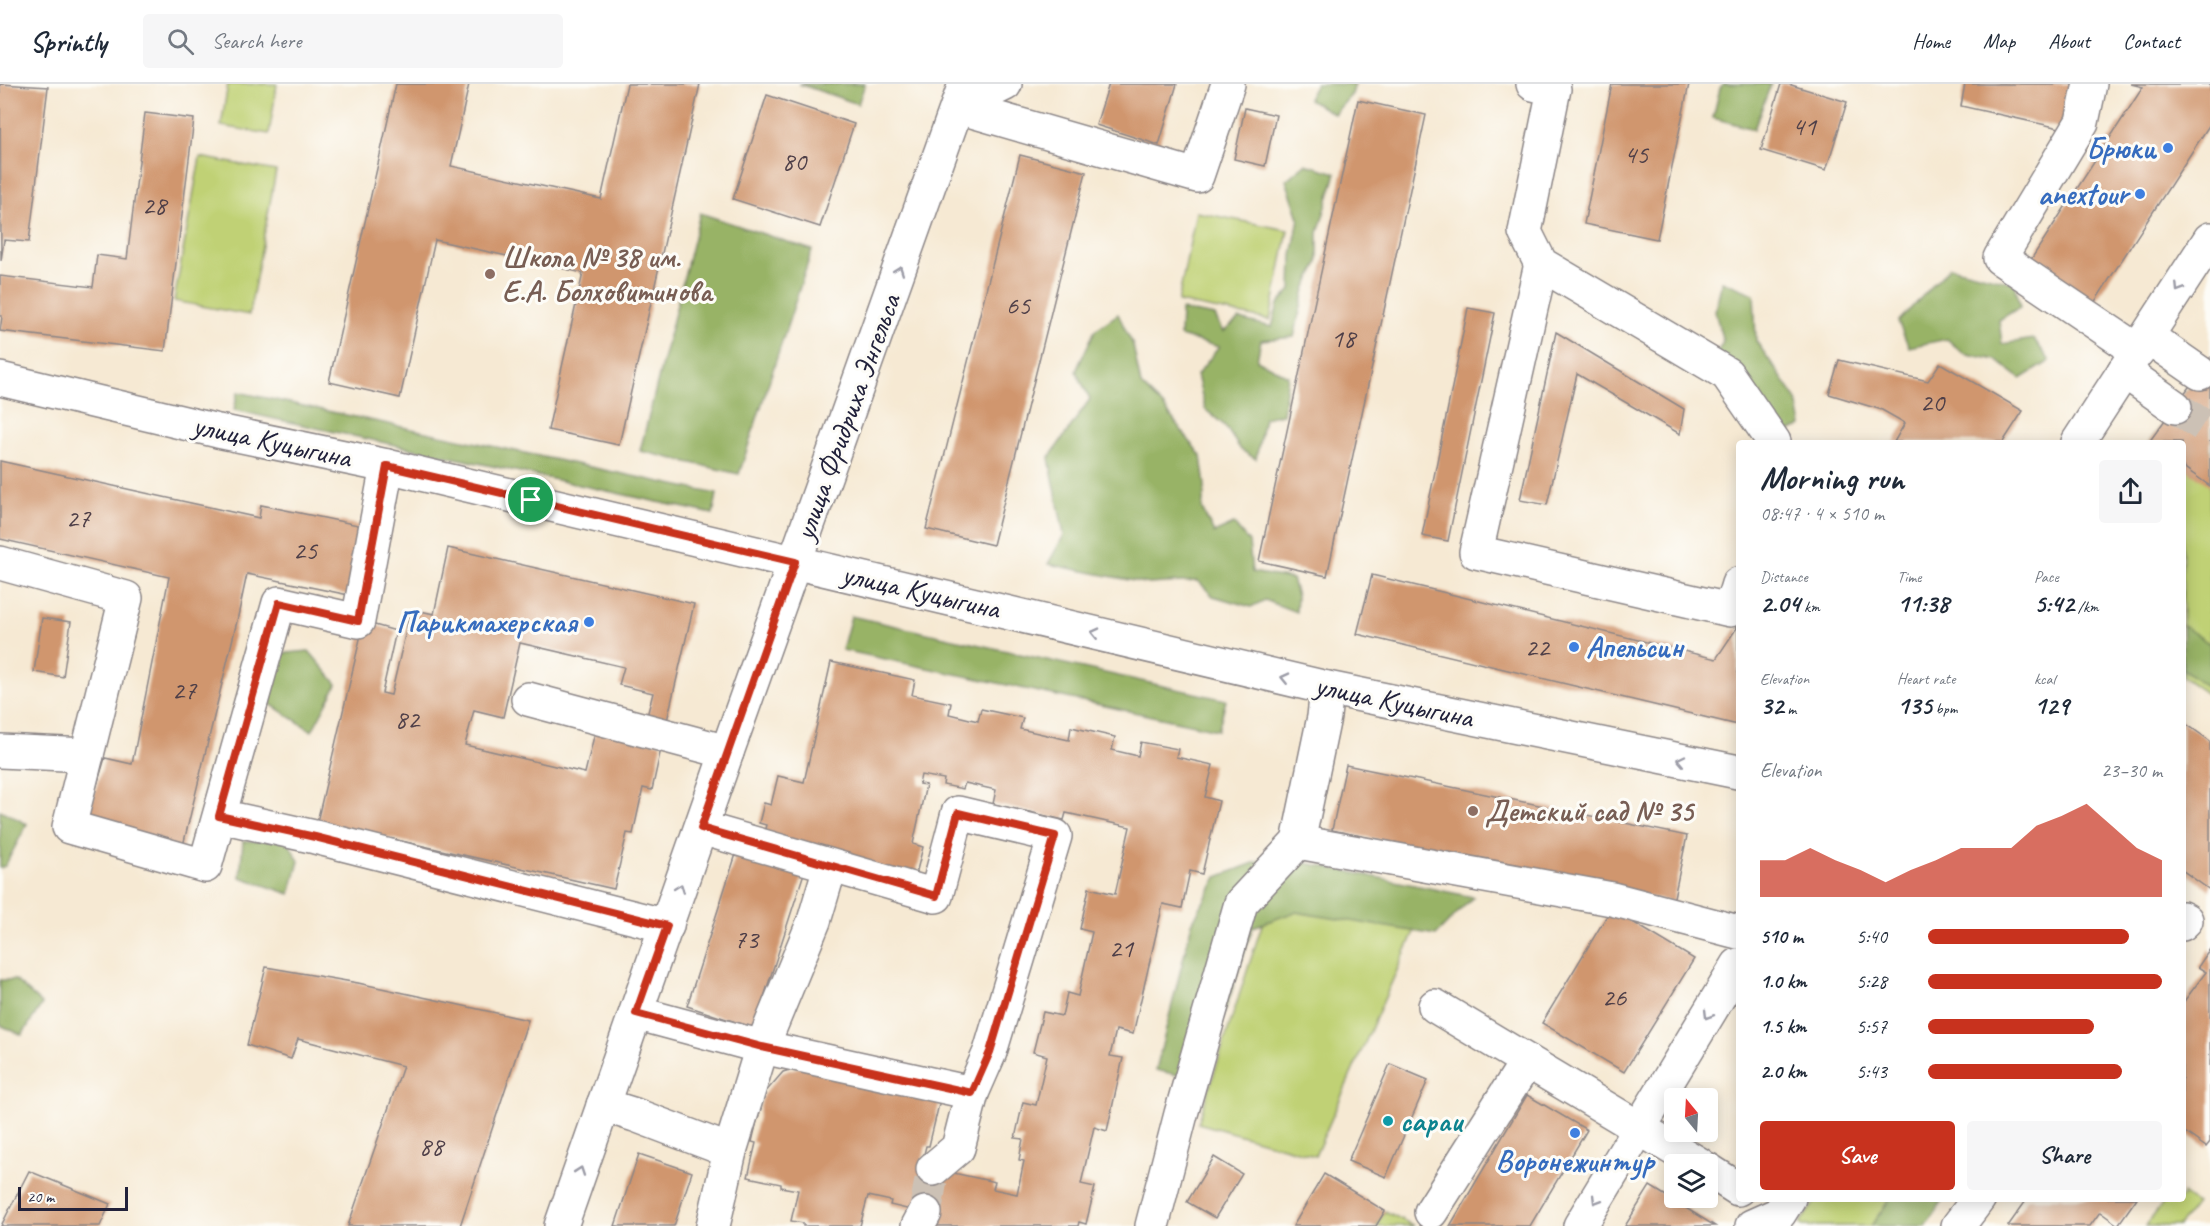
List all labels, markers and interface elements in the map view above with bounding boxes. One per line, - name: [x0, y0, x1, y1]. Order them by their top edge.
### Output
- search box: [143, 14, 563, 68]
- text: Sprintly: [30, 24, 107, 59]
- icon: search: [164, 25, 197, 58]
- text: Search here: [212, 27, 301, 55]
- text: Home: [1912, 28, 1950, 54]
- text: Map: [1983, 28, 2015, 54]
- text: About: [2048, 28, 2090, 54]
- text: Contact: [2123, 28, 2180, 54]
- house number: 41: [1792, 109, 1818, 143]
- place label: Брюки: [2086, 129, 2157, 167]
- house number: 45: [1624, 137, 1650, 171]
- marker: Брюки: [2161, 141, 2175, 155]
- house number: 80: [782, 144, 808, 178]
- place label: anextour: [2038, 175, 2131, 213]
- marker: anextour: [2133, 187, 2147, 201]
- house number: 28: [142, 188, 169, 222]
- place label: Школа № 38 им. Е.А. Болховитинова: [502, 238, 714, 310]
- one-way arrow: [892, 265, 905, 276]
- marker: Школа № 38 им. Е.А. Болховитинова: [483, 267, 497, 281]
- one-way arrow: [2174, 282, 2186, 292]
- street label: улица Фридриха Энгельса: [784, 287, 910, 547]
- house number: 65: [1006, 288, 1032, 322]
- house number: 18: [1331, 321, 1358, 355]
- house number: 20: [1920, 385, 1946, 419]
- street label: улица Куцыгина: [188, 405, 356, 477]
- text: Morning run: [1760, 457, 1904, 499]
- button: share: [2099, 460, 2162, 523]
- pin: [505, 474, 556, 525]
- icon: arrive: [514, 483, 547, 516]
- house number: 27: [66, 501, 92, 535]
- text: 08:47 · 4 × 510 m: [1760, 501, 1884, 526]
- house number: 25: [293, 533, 319, 567]
- street label: улица Куцыгина: [837, 554, 1005, 628]
- text: Distance: [1760, 567, 1808, 587]
- text: Time: [1897, 567, 1921, 587]
- text: Pace: [2034, 567, 2059, 587]
- text: 2.04: [1760, 587, 1800, 620]
- text: 11:38: [1897, 587, 1949, 620]
- text: 5:42: [2034, 587, 2074, 620]
- text: km: [1800, 597, 1820, 617]
- text: /km: [2074, 597, 2099, 617]
- place label: Парикмахерская: [396, 603, 579, 641]
- marker: Парикмахерская: [582, 615, 596, 629]
- one-way arrow: [1090, 627, 1100, 640]
- place label: Апельсин: [1586, 628, 1685, 666]
- house number: 22: [1525, 630, 1551, 664]
- marker: Апельсин: [1567, 640, 1581, 654]
- street label: улица Куцыгина: [1310, 665, 1478, 737]
- text: Elevation: [1760, 669, 1809, 689]
- text: Heart rate: [1897, 669, 1955, 689]
- text: kcal: [2034, 669, 2055, 689]
- one-way arrow: [1280, 672, 1290, 685]
- house number: 27: [172, 673, 198, 707]
- text: 32: [1760, 689, 1783, 722]
- text: 135: [1897, 689, 1932, 722]
- text: 129: [2034, 689, 2069, 722]
- text: m: [1783, 699, 1796, 719]
- text: bpm: [1932, 699, 1958, 719]
- house number: 82: [395, 702, 421, 736]
- one-way arrow: [1676, 754, 1686, 767]
- text: Elevation: [1760, 758, 1822, 783]
- text: 23–30 m: [2101, 758, 2162, 783]
- place label: Детский сад № 35: [1485, 792, 1696, 830]
- marker: Детский сад № 35: [1466, 804, 1480, 818]
- one-way arrow: [673, 883, 686, 894]
- house number: 73: [734, 922, 760, 956]
- text: 510 m: [1760, 924, 1803, 949]
- text: 5:40: [1856, 924, 1887, 949]
- house number: 21: [1109, 931, 1135, 965]
- text: 1.0 km: [1760, 969, 1807, 994]
- text: 5:28: [1856, 969, 1887, 994]
- house number: 26: [1602, 980, 1627, 1014]
- one-way arrow: [1704, 1009, 1716, 1019]
- text: 1.5 km: [1760, 1014, 1806, 1039]
- text: 5:57: [1856, 1014, 1887, 1039]
- text: 2.0 km: [1760, 1059, 1807, 1084]
- text: 5:43: [1856, 1059, 1887, 1084]
- north arrow: [1664, 1088, 1718, 1142]
- map controls: [1664, 1088, 1718, 1208]
- place label: сараи: [1400, 1102, 1464, 1140]
- marker: сараи: [1381, 1114, 1395, 1128]
- button: Save: [1760, 1121, 1955, 1190]
- button: Share: [1967, 1121, 2162, 1190]
- marker: Воронежинтур: [1568, 1126, 1582, 1140]
- house number: 88: [419, 1129, 446, 1163]
- place label: Воронежинтур: [1496, 1142, 1657, 1181]
- button: layers: [1664, 1154, 1718, 1208]
- one-way arrow: [573, 1166, 586, 1177]
- scale bar: [18, 1184, 128, 1212]
- text: 20 m: [27, 1187, 54, 1207]
- one-way arrow: [1593, 1193, 1604, 1204]

